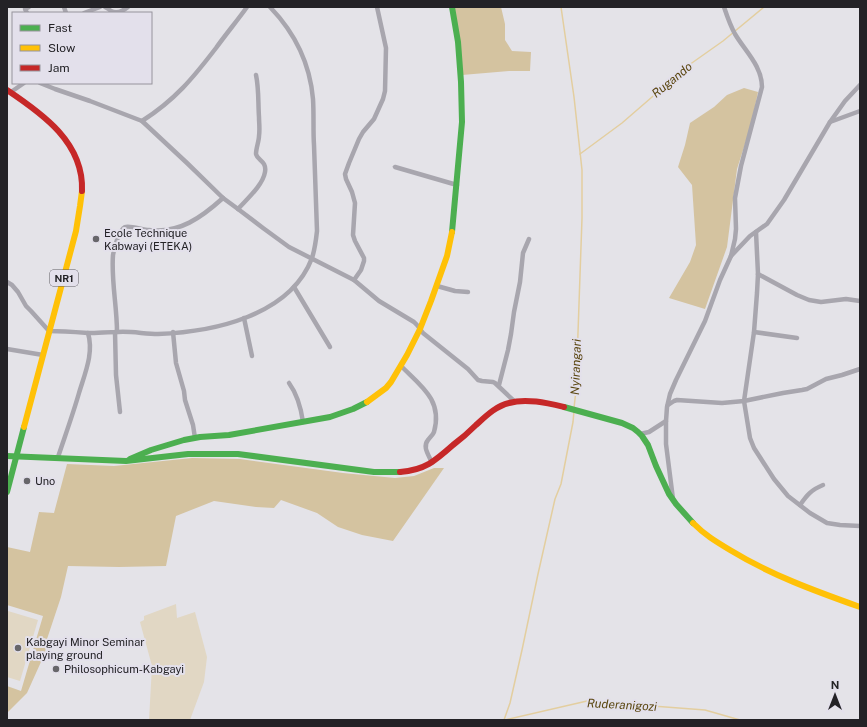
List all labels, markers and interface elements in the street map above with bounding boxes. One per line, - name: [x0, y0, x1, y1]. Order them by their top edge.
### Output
- legend: [12, 12, 152, 84]
- text: Fast: [48, 21, 73, 35]
- text: Slow: [48, 41, 76, 55]
- water label: Rugando: [649, 59, 695, 101]
- text: Jam: [48, 61, 70, 75]
- place label: Ecole Technique Kabwayi (ETEKA): [104, 227, 192, 252]
- marker: Ecole Technique Kabwayi (ETEKA): [91, 234, 101, 244]
- road number: NR1: [50, 270, 78, 286]
- water label: Nyirangari: [568, 339, 584, 395]
- place label: Uno: [35, 475, 55, 487]
- marker: Uno: [22, 476, 32, 486]
- place label: Kabgayi Minor Seminar playing ground: [26, 636, 145, 661]
- marker: Kabgayi Minor Seminar playing ground: [13, 643, 23, 653]
- place label: Philosophicum-Kabgayi: [64, 663, 184, 675]
- marker: Philosophicum-Kabgayi: [51, 664, 61, 674]
- north arrow: [815, 675, 855, 715]
- text: N: [831, 679, 839, 691]
- water label: Ruderanigozi: [587, 696, 657, 714]

